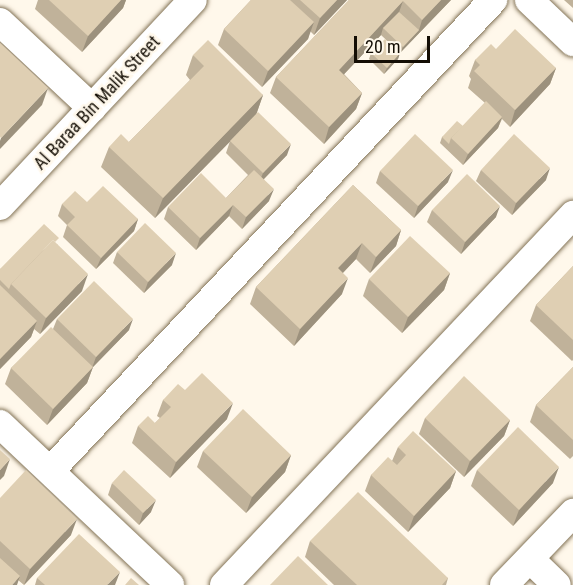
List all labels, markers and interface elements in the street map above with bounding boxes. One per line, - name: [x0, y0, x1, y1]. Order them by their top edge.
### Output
- scale bar: [357, 24, 434, 62]
- street label: Al Baraa Bin Malik Street: [29, 32, 165, 174]
- text: 20 m: [365, 36, 400, 57]

